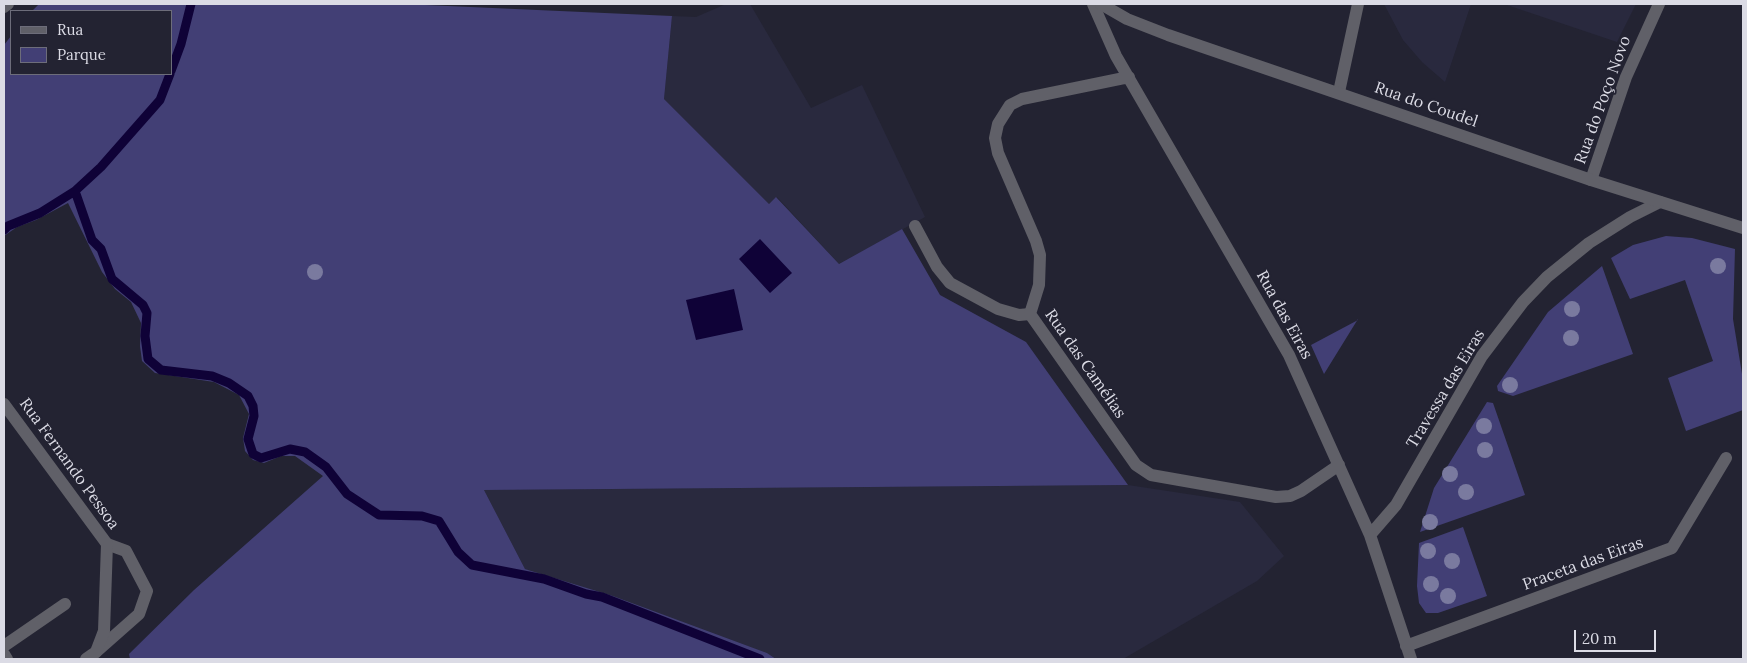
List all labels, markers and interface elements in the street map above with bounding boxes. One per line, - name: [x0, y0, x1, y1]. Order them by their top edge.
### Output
- legend: [10, 10, 172, 75]
- text: Rua: [57, 20, 83, 39]
- street label: Rua do Poço Novo: [1571, 33, 1635, 167]
- text: Parque: [57, 45, 106, 64]
- street label: Rua do Coudel: [1372, 78, 1480, 132]
- street label: Rua das Eiras: [1252, 267, 1316, 363]
- street label: Rua das Camélias: [1040, 306, 1130, 422]
- street label: Travessa das Eiras: [1403, 326, 1489, 452]
- street label: Rua Fernando Pessoa: [15, 395, 123, 533]
- street label: Praceta das Eiras: [1520, 533, 1646, 595]
- scale bar: [1577, 620, 1660, 652]
- text: 20 m: [1582, 629, 1617, 648]

